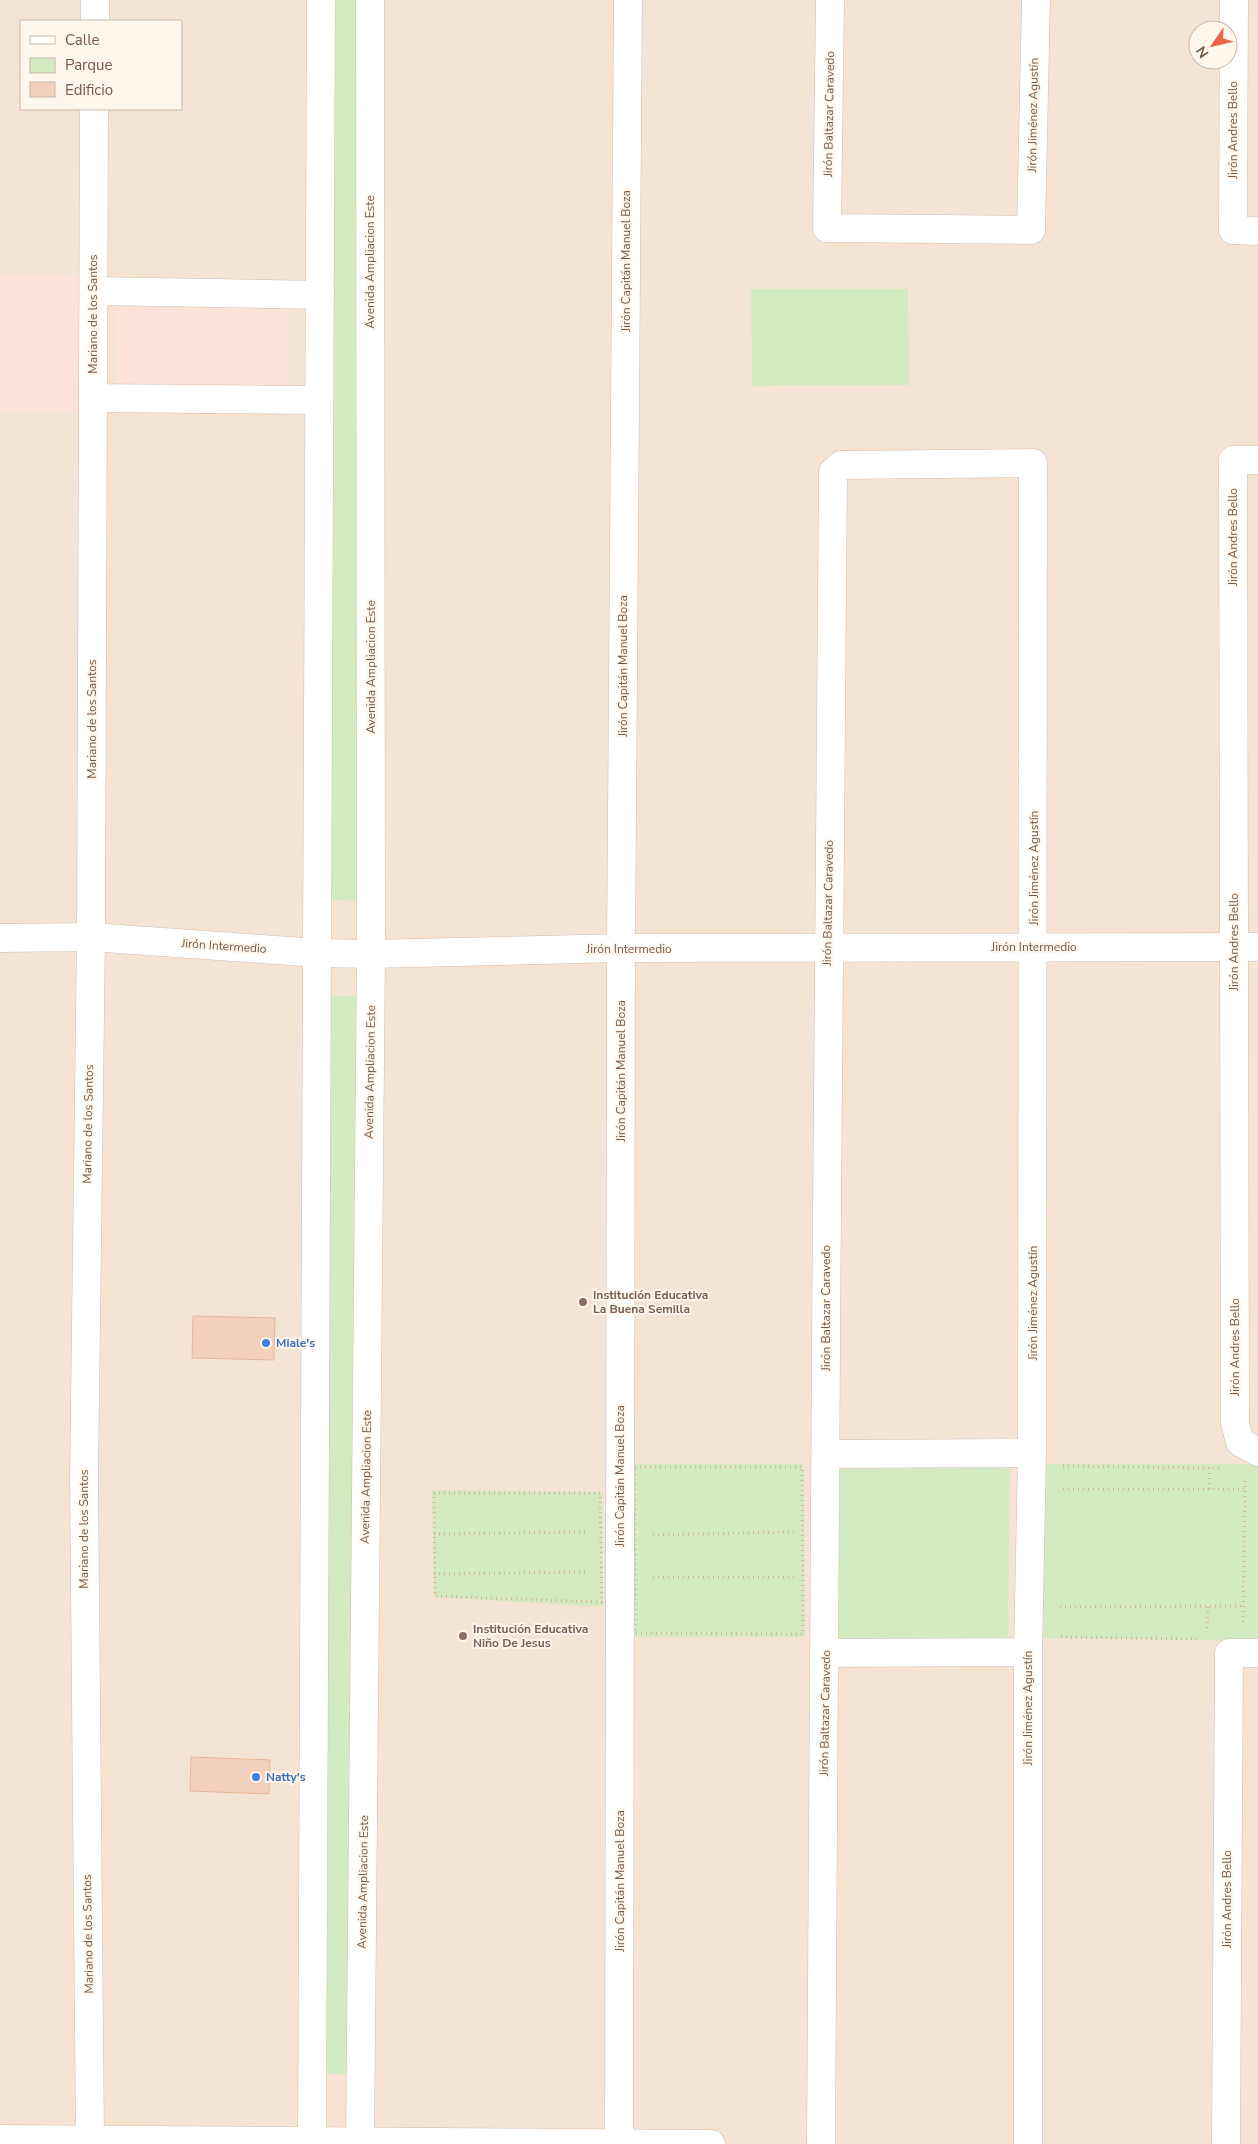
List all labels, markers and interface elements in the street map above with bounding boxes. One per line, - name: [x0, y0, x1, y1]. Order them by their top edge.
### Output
- legend: [20, 20, 182, 110]
- north arrow: [1188, 20, 1238, 70]
- text: Calle: [65, 30, 100, 50]
- text: N: [1192, 42, 1213, 62]
- street label: Jirón Baltazar Caravedo: [820, 50, 838, 178]
- text: Parque: [65, 55, 113, 75]
- street label: Jirón Jiménez Agustín: [1024, 58, 1042, 173]
- text: Edificio: [65, 80, 113, 100]
- street label: Jirón Andres Bello: [1225, 81, 1241, 180]
- street label: Jirón Capitán Manuel Boza: [618, 190, 634, 333]
- street label: Avenida Ampliacion Este: [362, 195, 378, 329]
- street label: Mariano de los Santos: [85, 254, 101, 374]
- street label: Jirón Andres Bello: [1225, 488, 1241, 587]
- street label: Jirón Capitán Manuel Boza: [615, 595, 631, 738]
- street label: Avenida Ampliacion Este: [363, 600, 379, 734]
- street label: Mariano de los Santos: [84, 659, 100, 779]
- street label: Jirón Jiménez Agustín: [1026, 811, 1042, 926]
- street label: Jirón Baltazar Caravedo: [819, 839, 837, 967]
- street label: Jirón Andres Bello: [1226, 893, 1242, 992]
- street label: Jirón Intermedio: [180, 935, 267, 957]
- street label: Jirón Intermedio: [990, 939, 1077, 955]
- street label: Jirón Intermedio: [585, 941, 672, 957]
- street label: Jirón Capitán Manuel Boza: [613, 1000, 629, 1143]
- street label: Avenida Ampliacion Este: [361, 1005, 379, 1139]
- street label: Mariano de los Santos: [79, 1064, 97, 1184]
- street label: Jirón Baltazar Caravedo: [818, 1245, 834, 1372]
- street label: Jirón Jiménez Agustín: [1025, 1246, 1041, 1361]
- place label: Institución Educativa La Buena Semilla: [593, 1287, 708, 1317]
- marker: Institución Educativa La Buena Semilla: [577, 1296, 589, 1308]
- street label: Jirón Andres Bello: [1227, 1298, 1243, 1397]
- place label: Miale's: [276, 1335, 315, 1351]
- marker: Miale's: [260, 1337, 272, 1349]
- street label: Jirón Capitán Manuel Boza: [612, 1405, 628, 1548]
- street label: Avenida Ampliacion Este: [357, 1410, 375, 1544]
- street label: Mariano de los Santos: [76, 1469, 92, 1589]
- place label: Institución Educativa Niño De Jesus: [473, 1621, 588, 1651]
- marker: Institución Educativa Niño De Jesus: [457, 1630, 469, 1642]
- street label: Jirón Baltazar Caravedo: [816, 1649, 834, 1777]
- street label: Jirón Jiménez Agustín: [1020, 1651, 1036, 1766]
- place label: Natty's: [266, 1769, 306, 1785]
- marker: Natty's: [250, 1771, 262, 1783]
- street label: Jirón Capitán Manuel Boza: [612, 1810, 628, 1953]
- street label: Avenida Ampliacion Este: [354, 1815, 372, 1949]
- street label: Jirón Andres Bello: [1219, 1850, 1235, 1949]
- street label: Mariano de los Santos: [79, 1874, 97, 1994]

